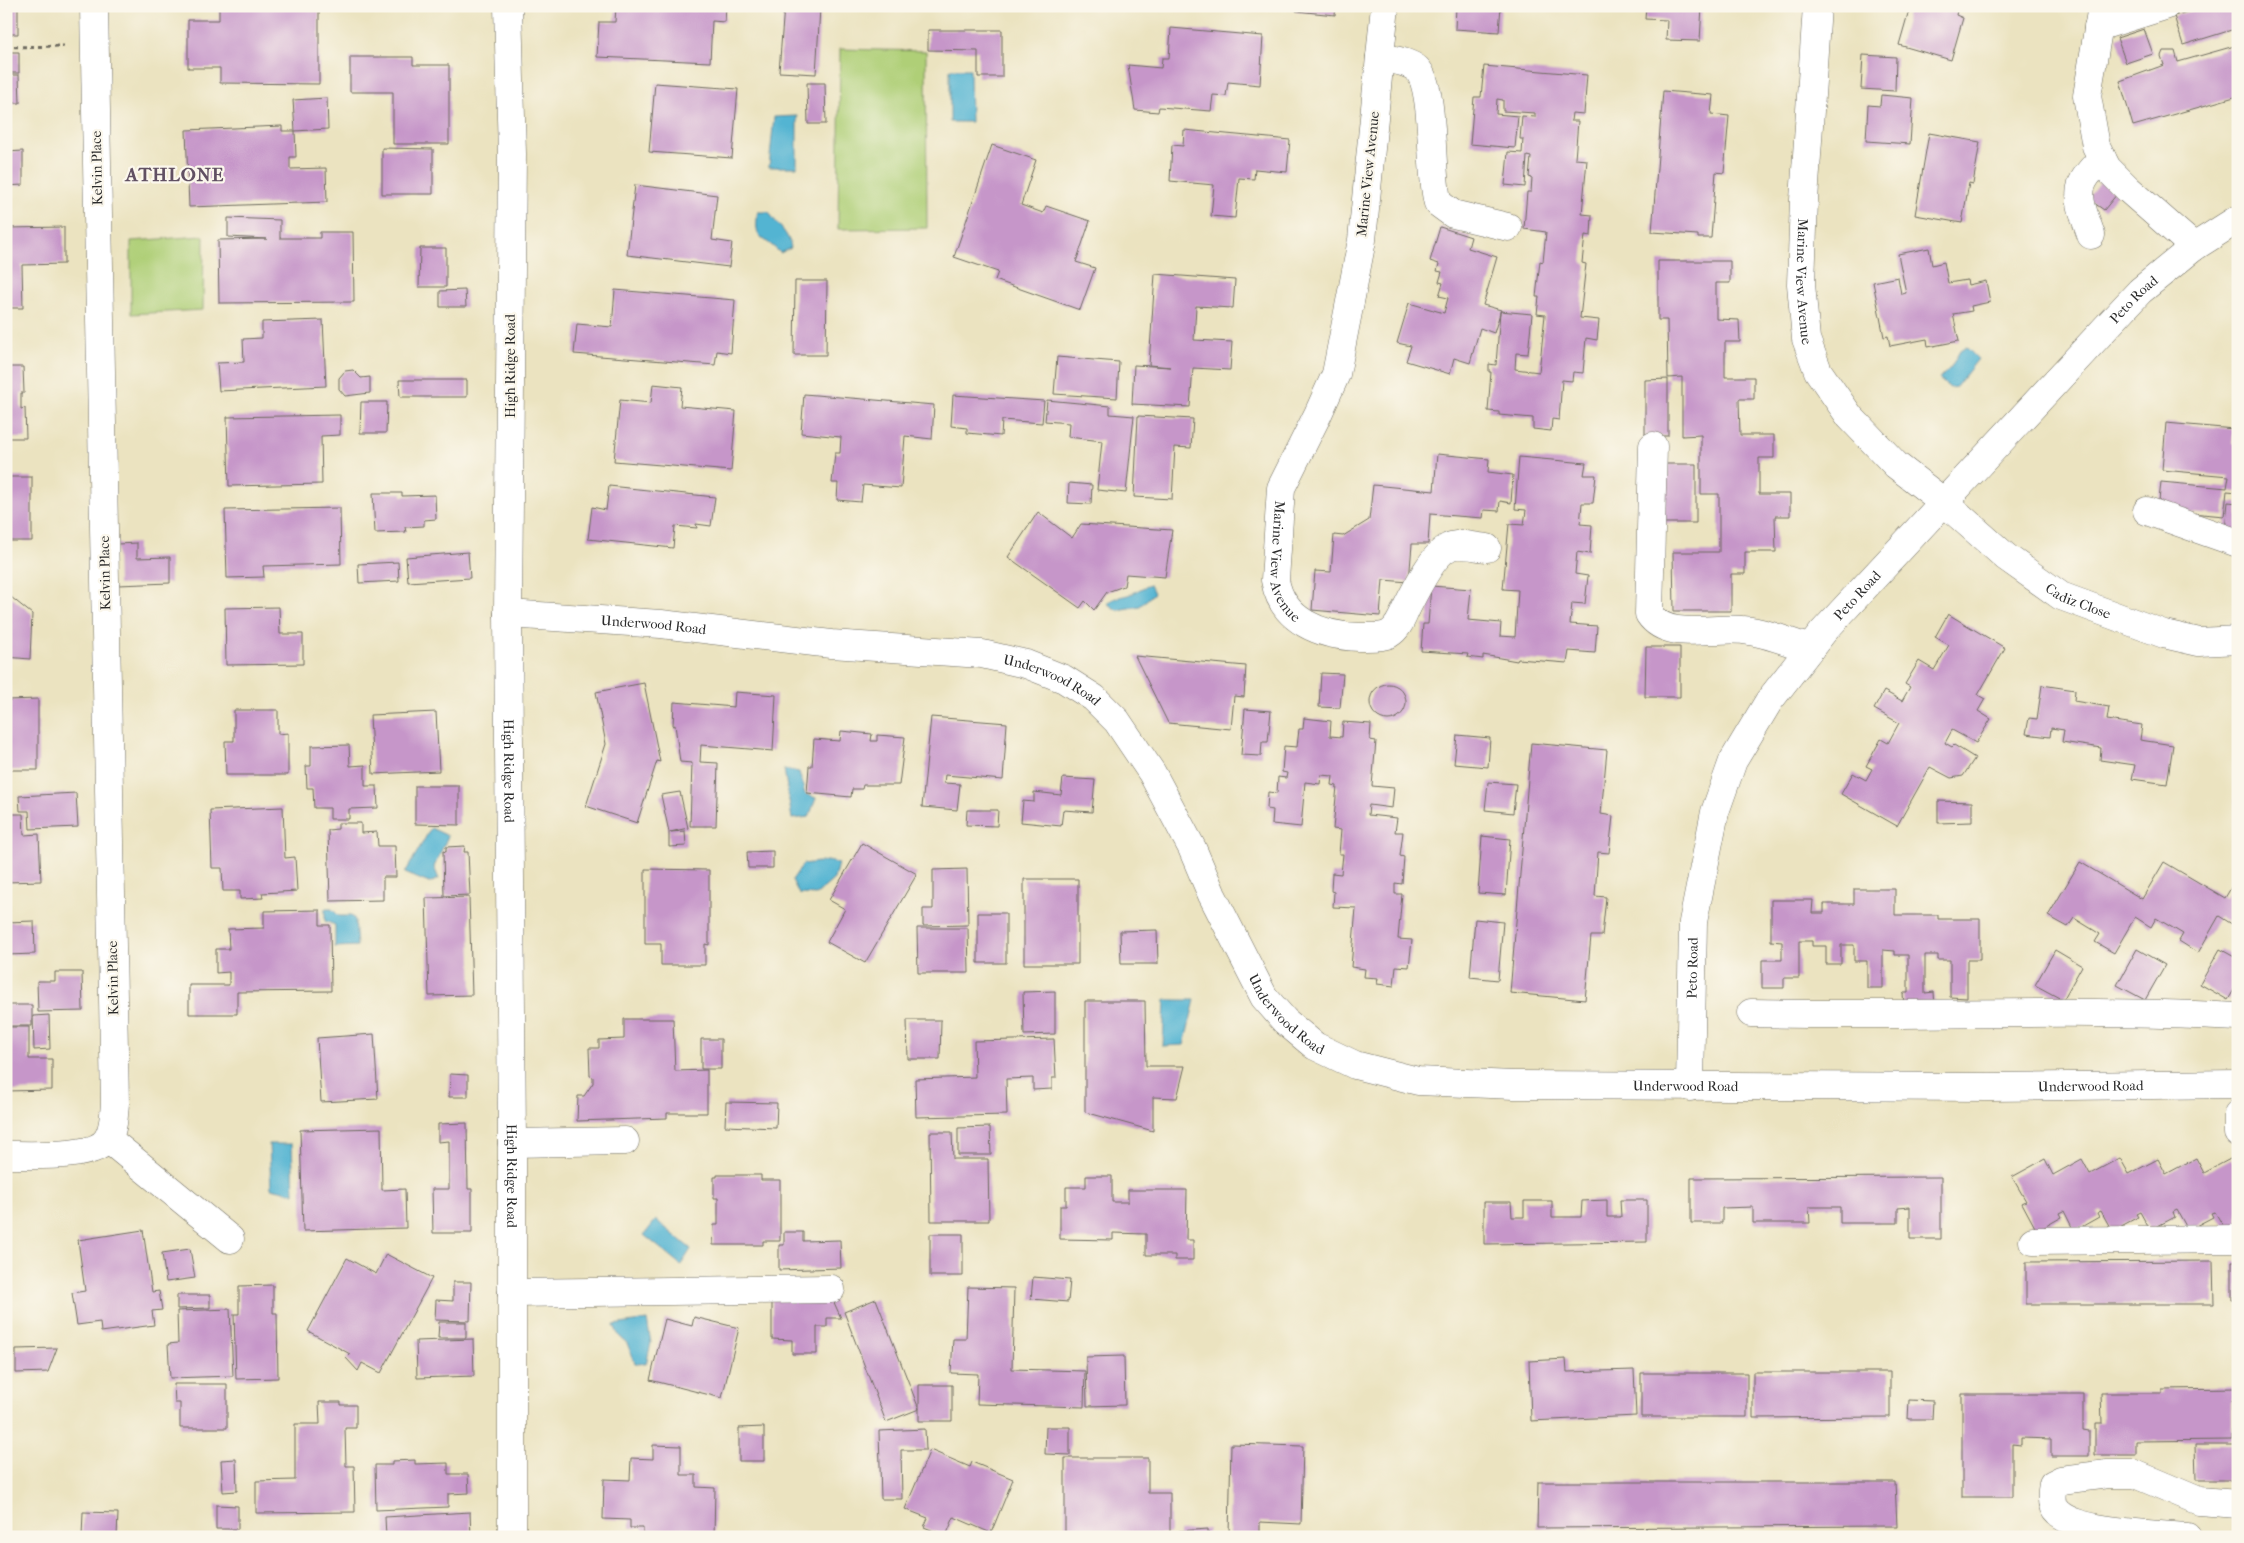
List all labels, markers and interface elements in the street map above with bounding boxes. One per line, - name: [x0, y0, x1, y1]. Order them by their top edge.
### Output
- street label: Marine View Avenue: [1353, 110, 1383, 237]
- street label: Kelvin Place: [88, 130, 106, 205]
- district label: ATHLONE: [125, 164, 224, 186]
- street label: Marine View Avenue: [1792, 218, 1816, 347]
- street label: Peto Road: [2106, 271, 2161, 327]
- street label: High Ridge Road: [502, 314, 519, 418]
- street label: Marine View Avenue: [1266, 500, 1304, 626]
- street label: Kelvin Place: [96, 535, 114, 610]
- street label: Peto Road: [1830, 567, 1885, 624]
- street label: Cadiz Close: [2042, 579, 2113, 622]
- street label: Underwood Road: [600, 612, 708, 638]
- street label: Underwood Road: [1002, 651, 1105, 709]
- street label: High Ridge Road: [500, 719, 518, 823]
- street label: Peto Road: [1683, 937, 1701, 999]
- street label: Kelvin Place: [104, 940, 122, 1015]
- street label: Underwood Road: [1245, 971, 1328, 1058]
- street label: Underwood Road: [1633, 1077, 1739, 1094]
- street label: Underwood Road: [2038, 1077, 2144, 1095]
- street label: High Ridge Road: [503, 1124, 521, 1228]

